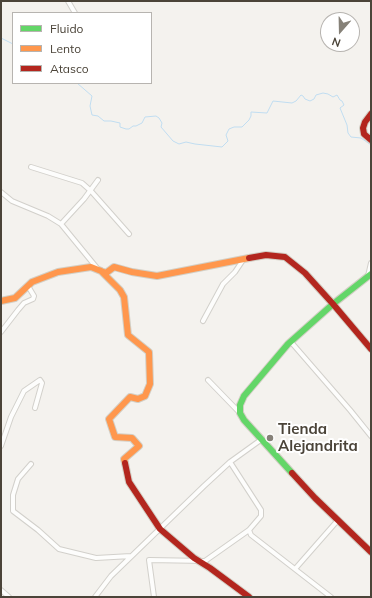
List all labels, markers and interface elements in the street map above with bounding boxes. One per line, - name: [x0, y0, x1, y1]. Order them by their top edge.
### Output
- legend: [12, 12, 152, 84]
- north arrow: [320, 12, 360, 52]
- text: Fluido: [50, 21, 83, 36]
- text: N: [330, 34, 343, 50]
- text: Lento: [50, 41, 81, 56]
- text: Atasco: [50, 61, 89, 76]
- place label: Tienda Alejandrita: [278, 420, 358, 455]
- marker: Tienda Alejandrita: [265, 433, 275, 443]

